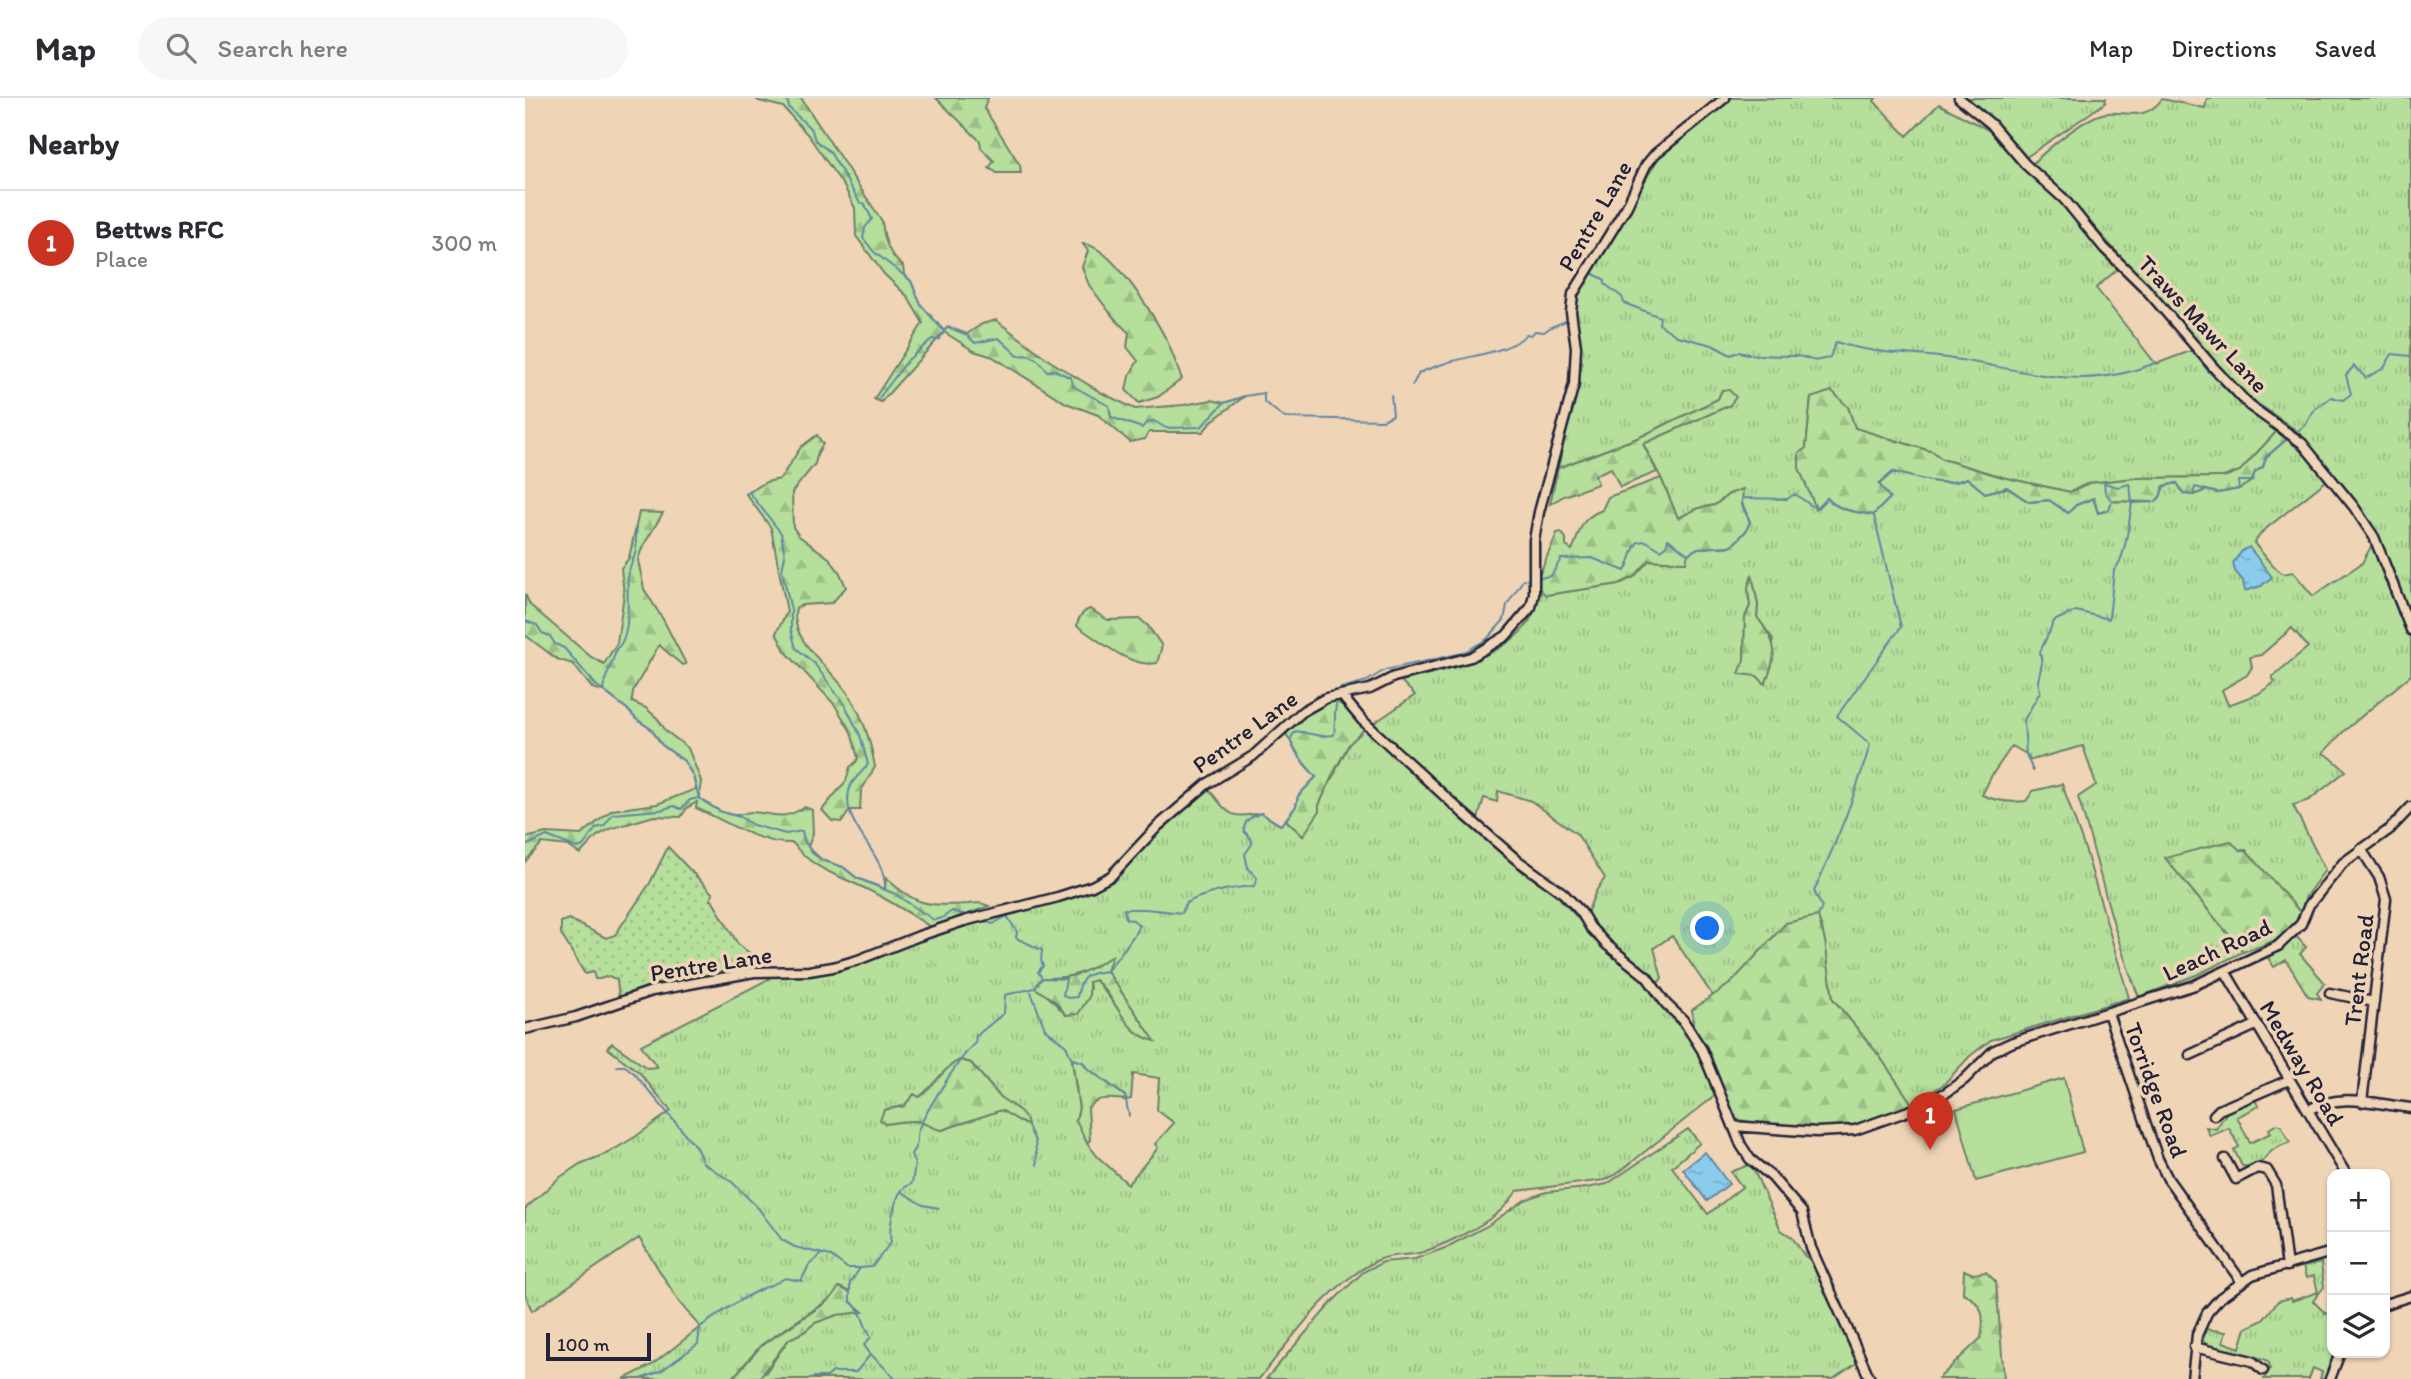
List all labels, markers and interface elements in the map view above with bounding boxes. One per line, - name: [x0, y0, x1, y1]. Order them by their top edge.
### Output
- search box: [138, 17, 628, 80]
- text: Map: [35, 29, 96, 68]
- icon: search: [162, 29, 200, 67]
- text: Search here: [218, 32, 348, 64]
- text: Map: [2089, 34, 2133, 63]
- text: Directions: [2171, 34, 2277, 63]
- text: Saved: [2315, 34, 2376, 63]
- text: Nearby: [28, 125, 119, 162]
- street label: Pentre Lane: [1551, 155, 1638, 276]
- text: Bettws RFC: [95, 213, 224, 245]
- text: 1: [46, 229, 56, 257]
- text: 300 m: [432, 229, 497, 257]
- text: Place: [95, 245, 148, 273]
- street label: Traws Mawr Lane: [2132, 249, 2275, 399]
- street label: Pentre Lane: [1186, 684, 1303, 779]
- your location: [1690, 911, 1724, 945]
- street label: Leach Road: [2158, 912, 2276, 987]
- street label: Trent Road: [2337, 912, 2380, 1028]
- street label: Pentre Lane: [648, 940, 774, 987]
- street label: Medway Road: [2254, 995, 2351, 1131]
- street label: Torridge Road: [2119, 1018, 2194, 1162]
- pin: 1: [1907, 1092, 1953, 1150]
- map controls: [2327, 1169, 2390, 1358]
- button: +: [2327, 1169, 2390, 1232]
- button: −: [2327, 1232, 2390, 1295]
- button: layers: [2327, 1295, 2390, 1358]
- scale bar: [546, 1330, 651, 1362]
- text: 100 m: [557, 1333, 609, 1356]

